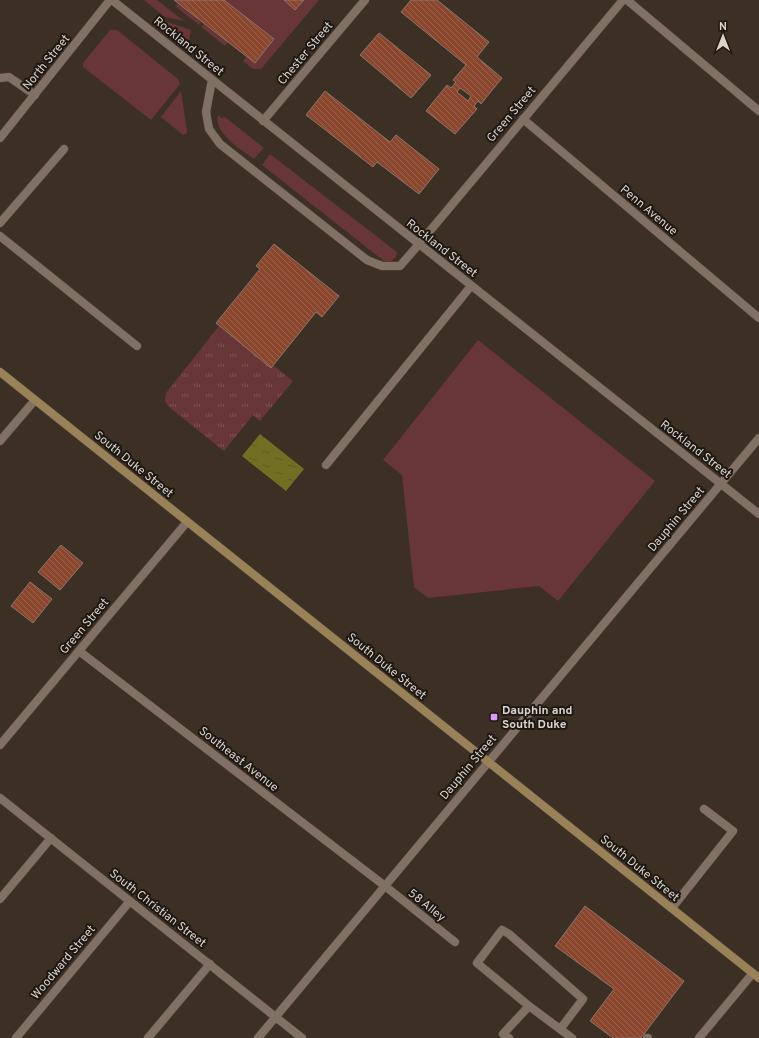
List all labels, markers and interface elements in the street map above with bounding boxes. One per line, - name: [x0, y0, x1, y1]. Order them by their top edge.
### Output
- street label: Rockland Street: [150, 13, 227, 80]
- north arrow: [703, 16, 743, 56]
- street label: Chester Street: [275, 19, 337, 89]
- text: N: [719, 20, 727, 34]
- street label: North Street: [20, 32, 74, 94]
- street label: Green Street: [484, 83, 540, 146]
- street label: Penn Avenue: [616, 182, 680, 239]
- street label: Rockland Street: [403, 216, 480, 282]
- street label: Rockland Street: [657, 417, 734, 483]
- street label: South Duke Street: [90, 428, 176, 502]
- street label: Dauphin Street: [645, 484, 709, 556]
- street label: Green Street: [57, 595, 113, 658]
- street label: South Duke Street: [343, 630, 429, 704]
- place label: Dauphin and South Duke: [502, 703, 572, 733]
- marker: Dauphin and South Duke: [489, 712, 499, 722]
- street label: Southeast Avenue: [195, 724, 281, 796]
- street label: Dauphin Street: [437, 732, 501, 804]
- street label: South Duke Street: [596, 832, 682, 906]
- street label: South Christian Street: [106, 866, 209, 952]
- street label: 58 Alley: [404, 886, 449, 926]
- street label: Woodward Street: [28, 922, 100, 1003]

